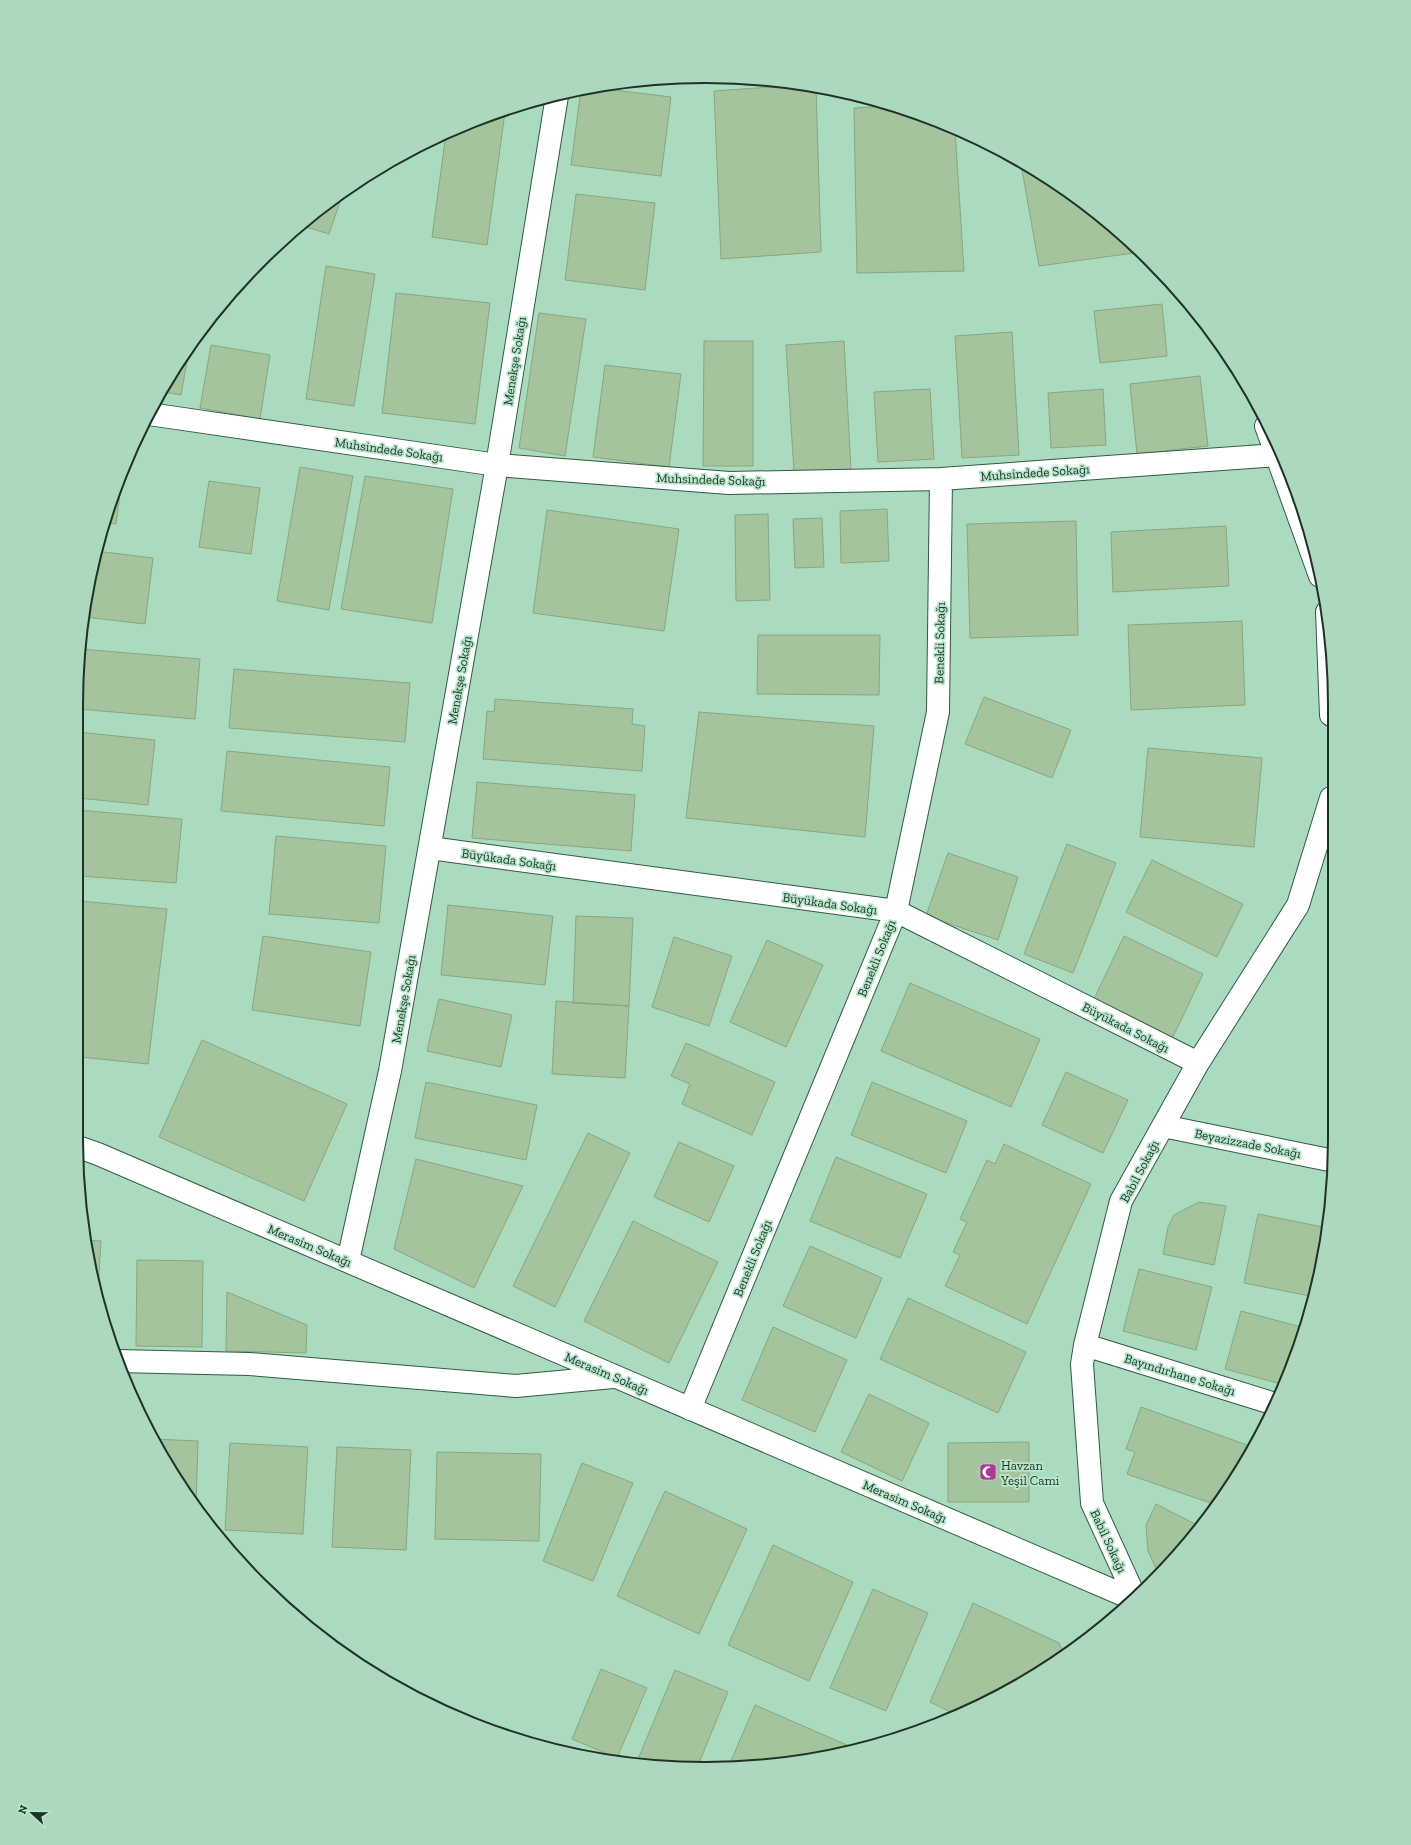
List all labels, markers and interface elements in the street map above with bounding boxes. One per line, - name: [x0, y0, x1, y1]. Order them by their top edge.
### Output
- street label: Menekşe Sokağı: [500, 315, 529, 407]
- street label: Muhsindede Sokağı: [334, 434, 444, 465]
- street label: Muhsindede Sokağı: [980, 461, 1090, 484]
- street label: Muhsindede Sokağı: [656, 470, 766, 489]
- street label: Benekli Sokağı: [931, 602, 948, 684]
- street label: Menekşe Sokağı: [444, 634, 475, 726]
- street label: Büyükada Sokağı: [460, 845, 558, 874]
- street label: Büyükada Sokağı: [781, 889, 879, 918]
- street label: Benekli Sokağı: [854, 917, 899, 999]
- street label: Menekşe Sokağı: [388, 953, 419, 1045]
- street label: Büyükada Sokağı: [1080, 999, 1172, 1056]
- street label: Beyazizzade Sokağı: [1193, 1126, 1303, 1161]
- street label: Babil Sokağı: [1117, 1137, 1162, 1205]
- street label: Benekli Sokağı: [730, 1217, 775, 1299]
- street label: Merasim Sokağı: [265, 1221, 354, 1270]
- street label: Merasim Sokağı: [562, 1349, 651, 1398]
- street label: Bayındırhane Sokağı: [1123, 1350, 1237, 1399]
- place label: Havzan Yeşil Cami: [1000, 1458, 1060, 1488]
- mosque icon: Havzan Yeşil Cami: [978, 1462, 998, 1482]
- street label: Merasim Sokağı: [860, 1477, 949, 1526]
- street label: Babil Sokağı: [1087, 1507, 1130, 1576]
- north arrow: [12, 1793, 52, 1833]
- text: N: [16, 1803, 31, 1816]

